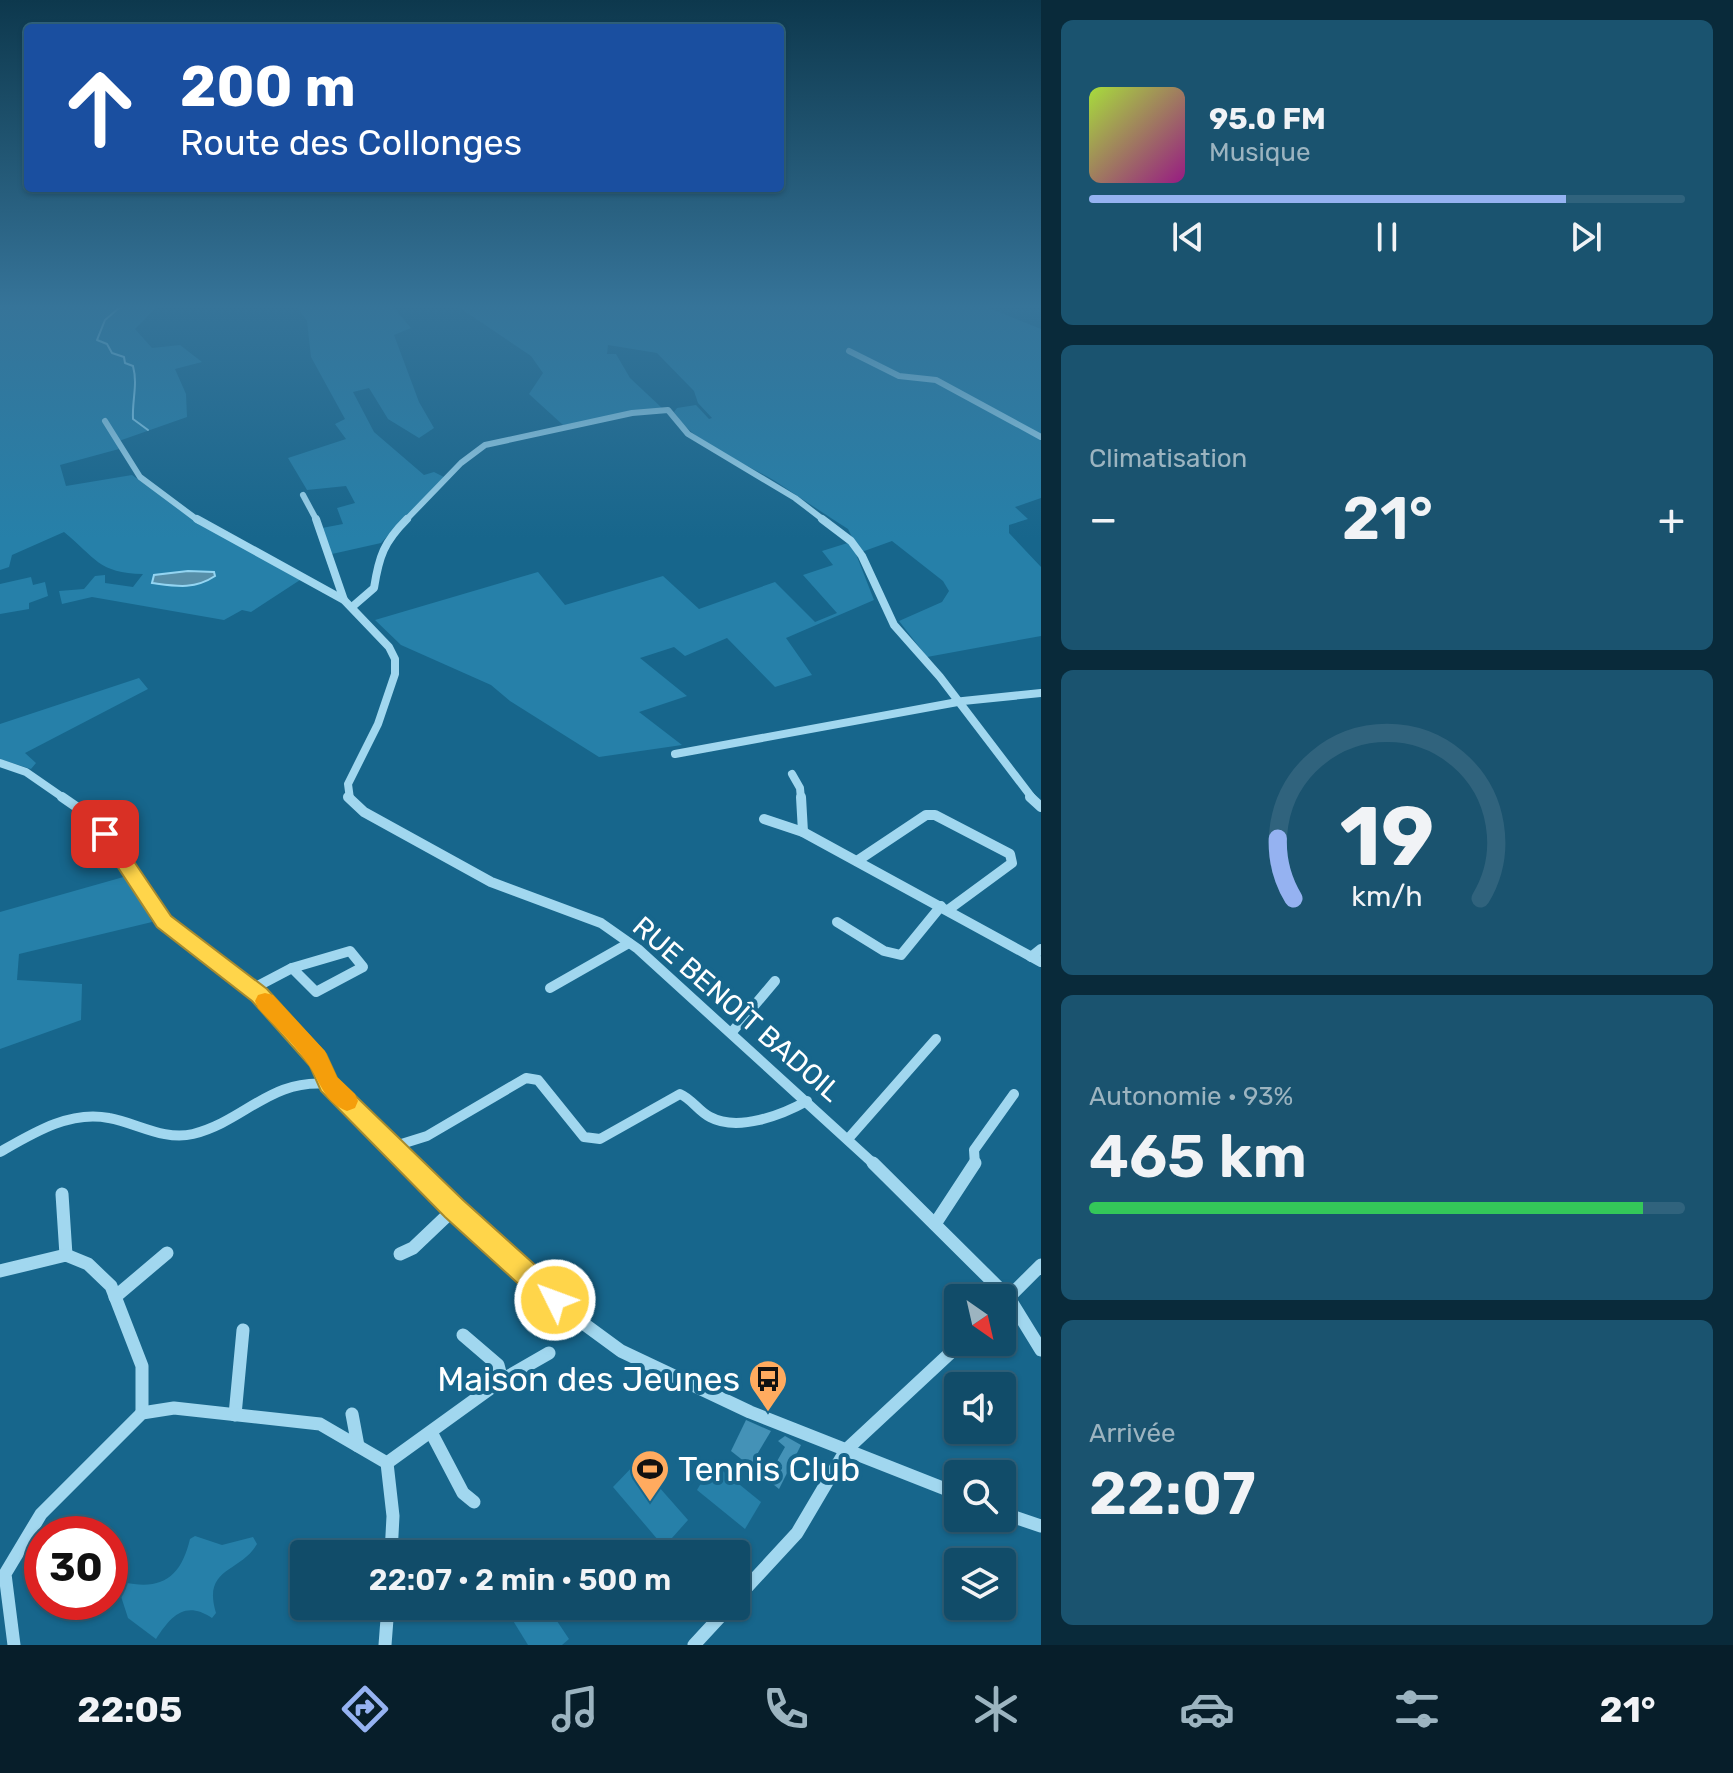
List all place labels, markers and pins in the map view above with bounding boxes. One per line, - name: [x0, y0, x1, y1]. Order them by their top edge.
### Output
- pin: [71, 800, 139, 868]
- bus stop icon: Maison des Jeunes: [747, 1358, 789, 1413]
- place label: Maison des Jeunes: [437, 1359, 740, 1400]
- sports icon: Tennis Club: [629, 1448, 671, 1503]
- place label: Tennis Club: [678, 1449, 860, 1490]

